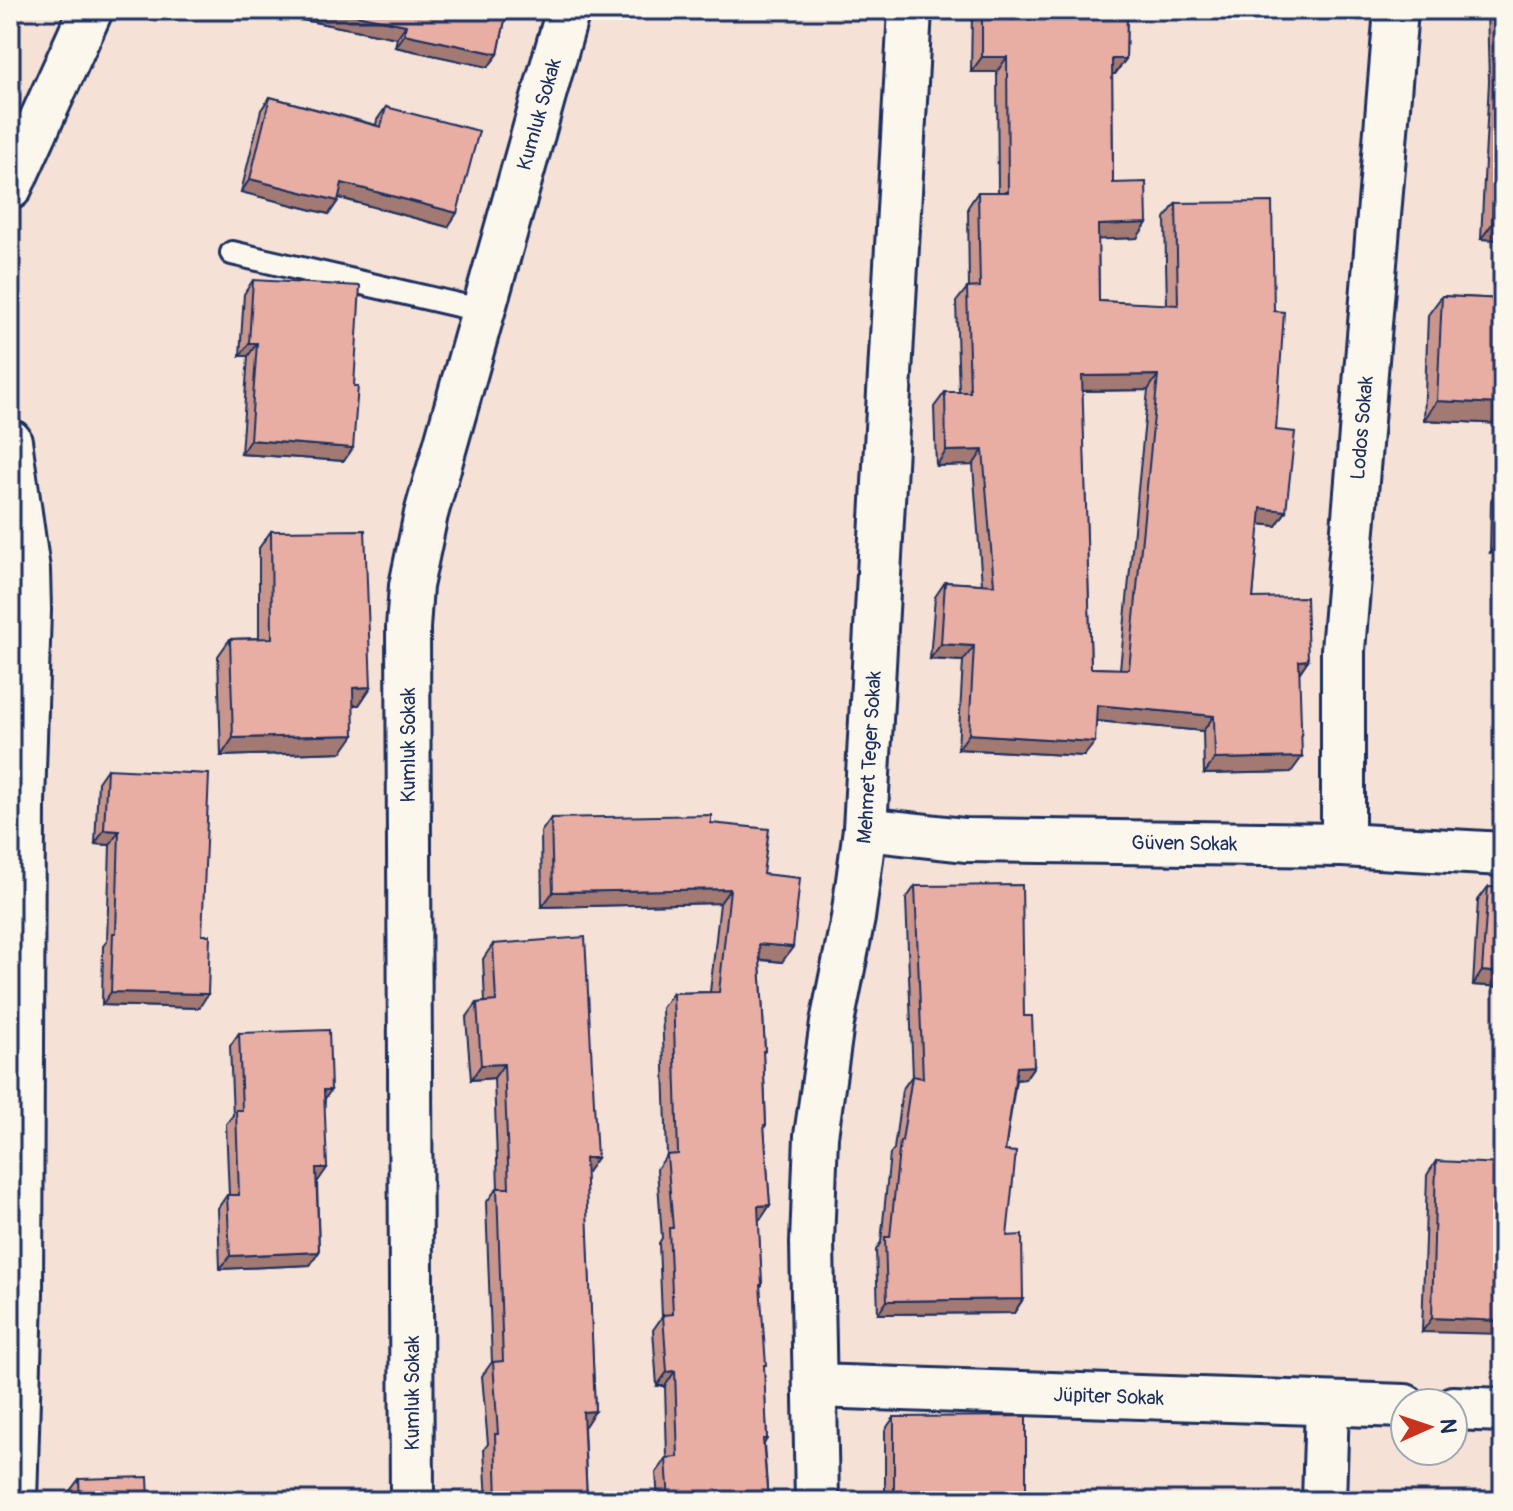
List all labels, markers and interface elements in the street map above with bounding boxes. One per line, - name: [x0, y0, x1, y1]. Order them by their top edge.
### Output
- street label: Kumluk Sokak: [511, 55, 566, 173]
- street label: Lodos Sokak: [1345, 374, 1378, 481]
- street label: Mehmet Teger Sokak: [851, 669, 886, 845]
- street label: Kumluk Sokak: [396, 687, 421, 803]
- street label: Güven Sokak: [1131, 830, 1238, 856]
- street label: Kumluk Sokak: [400, 1335, 425, 1451]
- street label: Jüpiter Sokak: [1053, 1382, 1165, 1410]
- north arrow: [1389, 1387, 1469, 1467]
- text: N: [1434, 1418, 1462, 1434]

